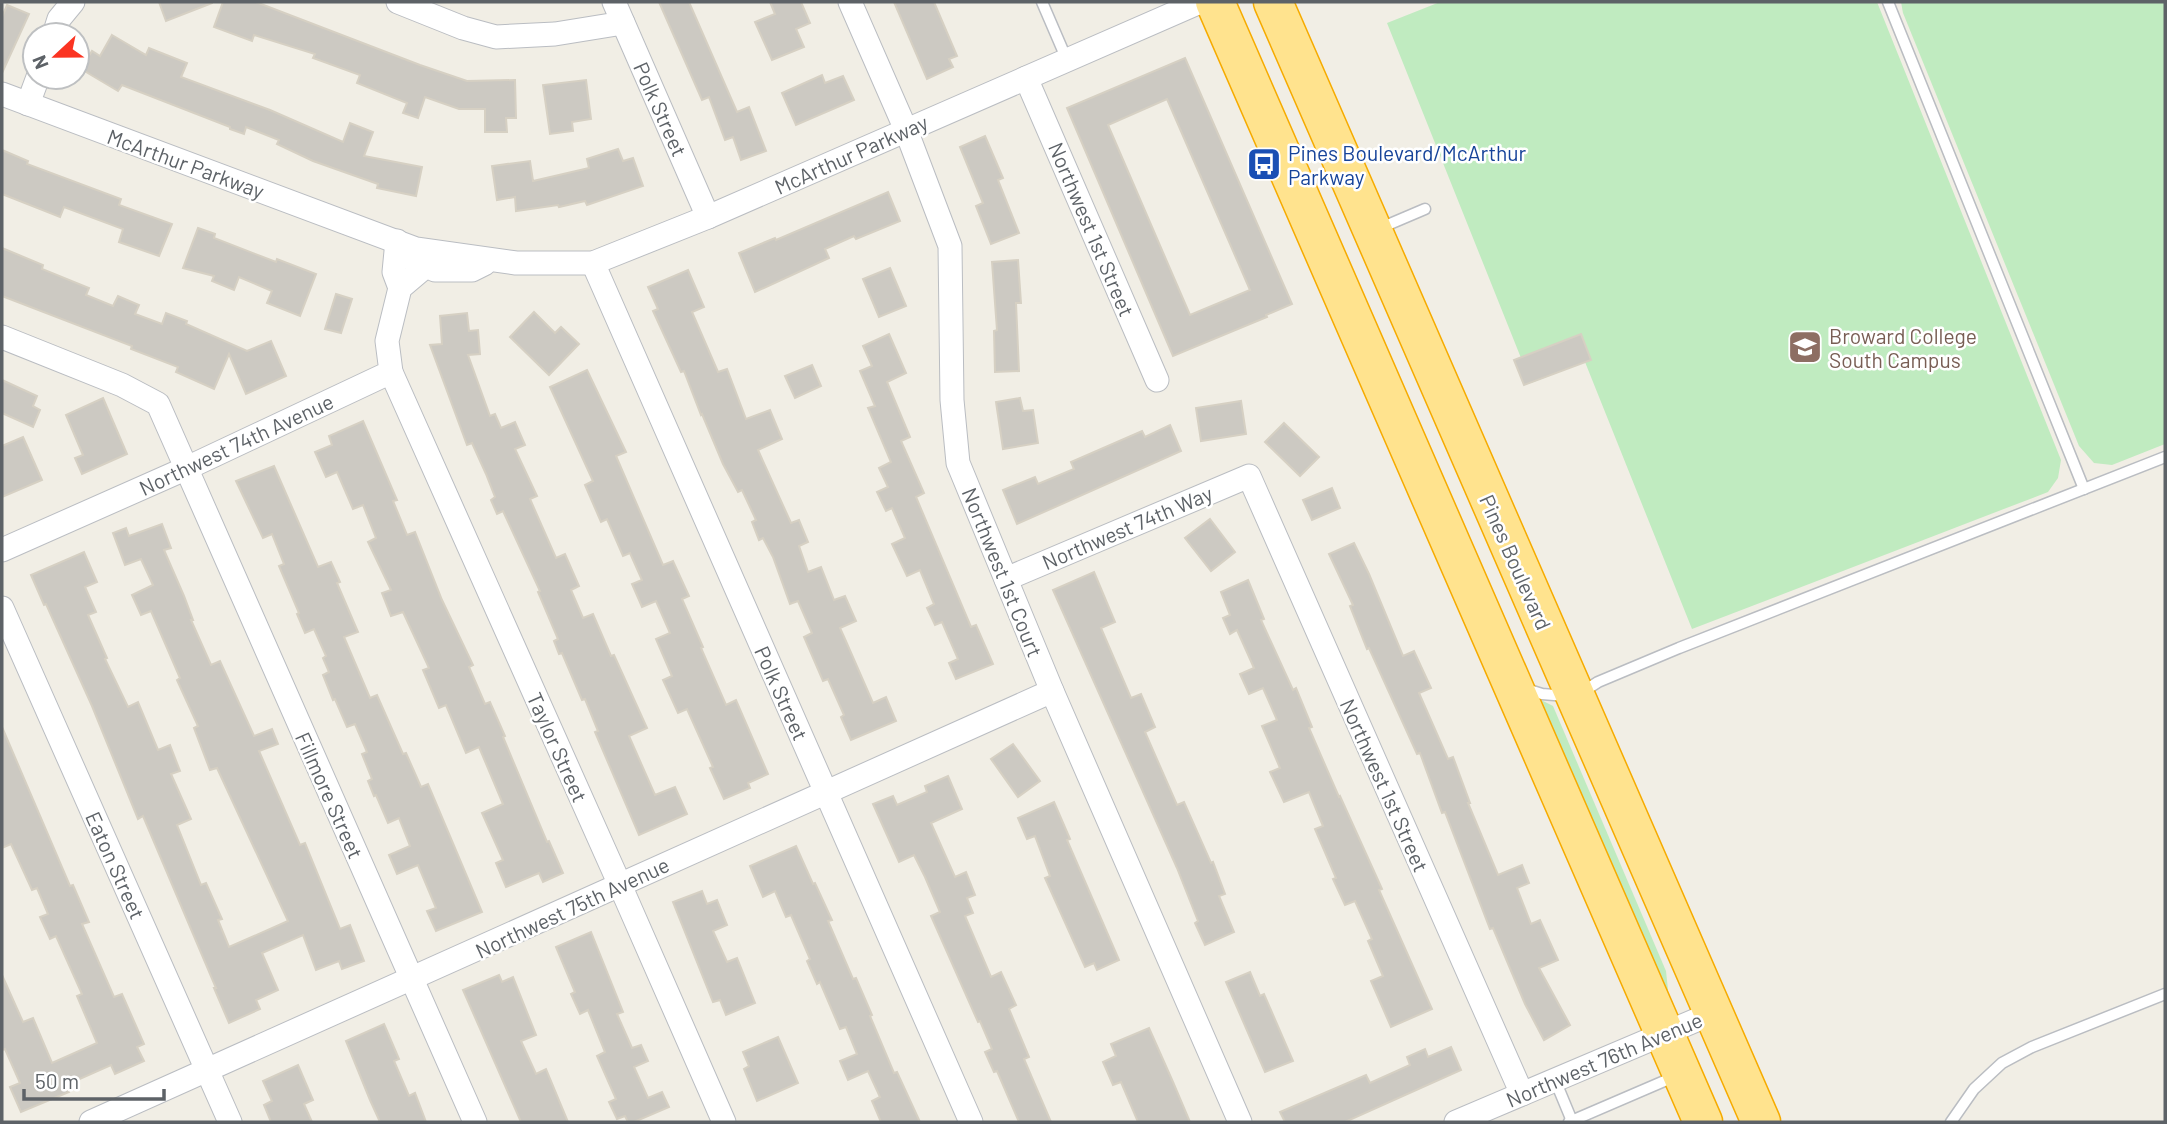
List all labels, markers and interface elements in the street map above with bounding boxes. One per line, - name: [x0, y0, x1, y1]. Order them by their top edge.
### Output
- north arrow: [21, 21, 91, 91]
- text: N: [27, 52, 53, 73]
- street label: Polk Street: [629, 58, 693, 160]
- street label: McArthur Parkway: [770, 109, 932, 199]
- street label: McArthur Parkway: [104, 123, 268, 203]
- street label: Northwest 1st Street: [1044, 138, 1140, 320]
- place label: Pines Boulevard/McArthur Parkway: [1288, 140, 1527, 189]
- bus stop icon: Pines Boulevard/McArthur Parkway: [1245, 145, 1283, 183]
- place label: Broward College South Campus: [1829, 323, 1977, 372]
- school or university icon: Broward College South Campus: [1786, 328, 1824, 366]
- street label: Northwest 74th Avenue: [135, 388, 337, 500]
- street label: Northwest 74th Way: [1038, 480, 1216, 574]
- street label: Northwest 1st Court: [958, 484, 1048, 660]
- street label: Pines Boulevard: [1475, 491, 1557, 633]
- street label: Polk Street: [750, 642, 814, 744]
- street label: Taylor Street: [523, 688, 593, 806]
- street label: Northwest 1st Street: [1336, 695, 1434, 875]
- street label: Fillmore Street: [291, 728, 369, 862]
- street label: Eaton Street: [81, 807, 151, 923]
- street label: Northwest 75th Avenue: [471, 851, 673, 963]
- street label: Northwest 76th Avenue: [1502, 1006, 1706, 1112]
- scale bar: [24, 1058, 164, 1102]
- text: 50 m: [35, 1068, 79, 1093]

